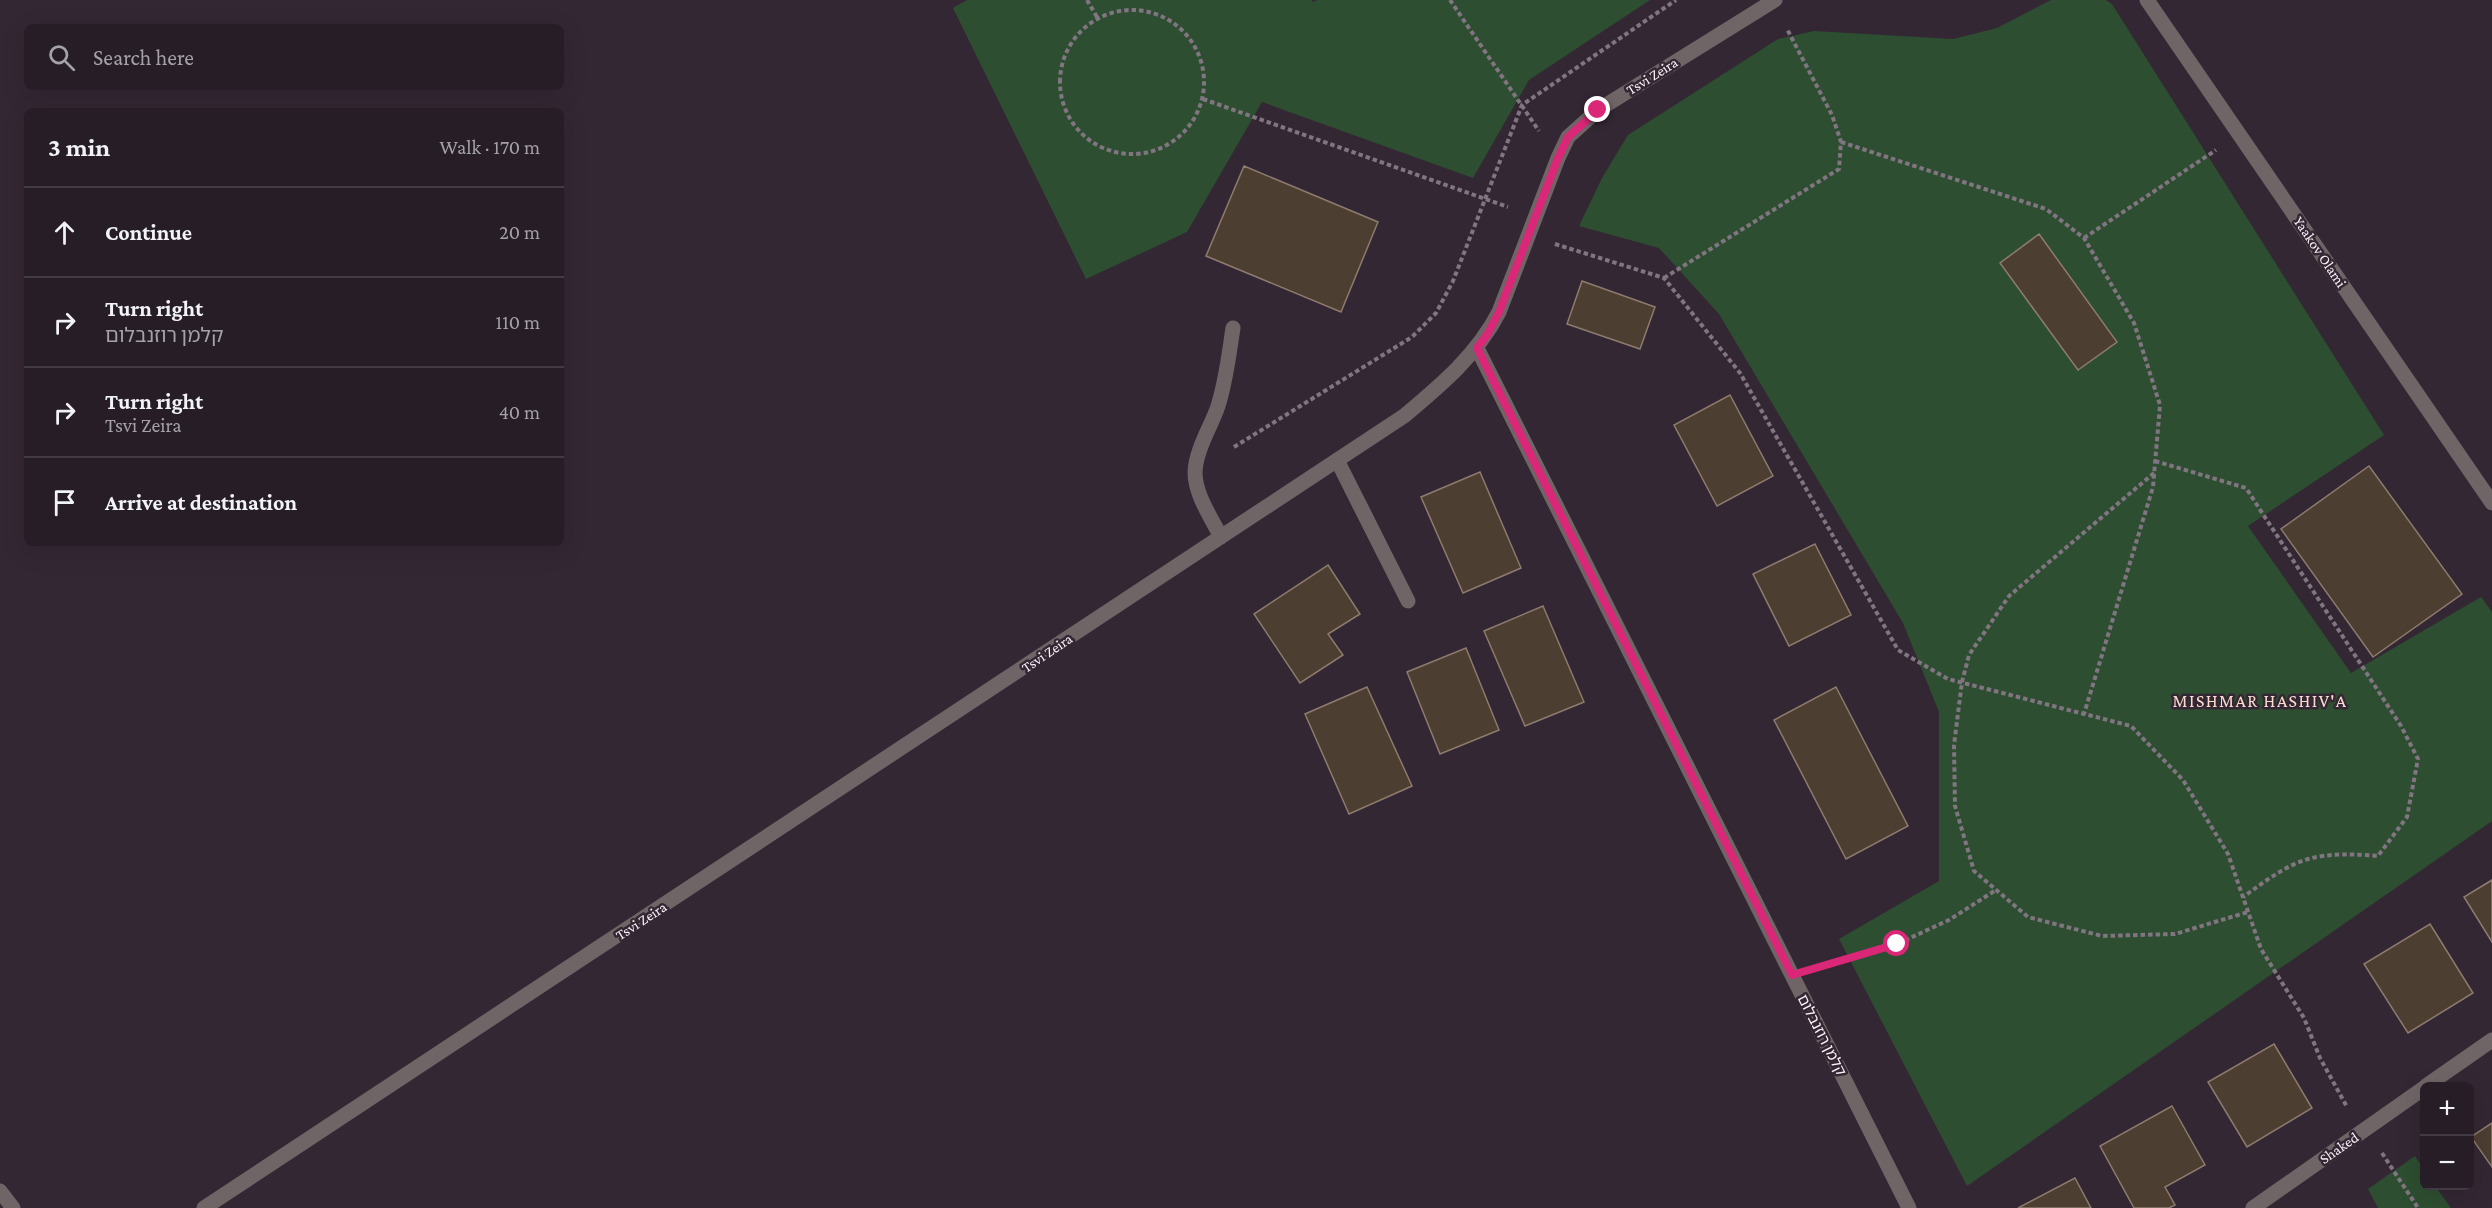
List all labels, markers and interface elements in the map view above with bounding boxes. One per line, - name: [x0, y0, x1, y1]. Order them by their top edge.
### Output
- search box: [24, 24, 564, 90]
- icon: search: [45, 41, 78, 74]
- text: Search here: [93, 45, 194, 70]
- street label: Tsvi Zeira: [1623, 54, 1681, 98]
- route end: [1584, 96, 1610, 122]
- text: 3 min: [48, 133, 110, 162]
- text: Walk · 170 m: [439, 136, 540, 158]
- street label: Yaakov Olami: [2290, 214, 2350, 291]
- icon: ahead: [48, 216, 81, 249]
- text: Continue: [105, 220, 192, 245]
- text: 20 m: [499, 221, 540, 243]
- text: Turn right: [105, 296, 203, 321]
- icon: right: [48, 306, 81, 339]
- text: 110 m: [496, 311, 540, 333]
- text: קלמן רוזנבלום: [105, 324, 224, 346]
- text: Turn right: [105, 389, 203, 414]
- icon: right: [48, 396, 81, 429]
- text: 40 m: [499, 401, 540, 423]
- text: Tsvi Zeira: [105, 414, 182, 436]
- icon: arrive: [48, 486, 81, 519]
- text: Arrive at destination: [105, 490, 297, 515]
- street label: Tsvi Zeira: [1019, 630, 1075, 676]
- district label: MISHMAR HASHIV'A: [2172, 691, 2348, 711]
- street label: Tsvi Zeira: [613, 899, 669, 943]
- route start: [1883, 930, 1909, 956]
- street label: קלמן רוזנבלום: [1795, 992, 1849, 1078]
- map controls: [2420, 1082, 2474, 1190]
- button: +: [2420, 1082, 2474, 1136]
- street label: Shaked: [2317, 1129, 2362, 1167]
- button: −: [2420, 1136, 2474, 1190]

